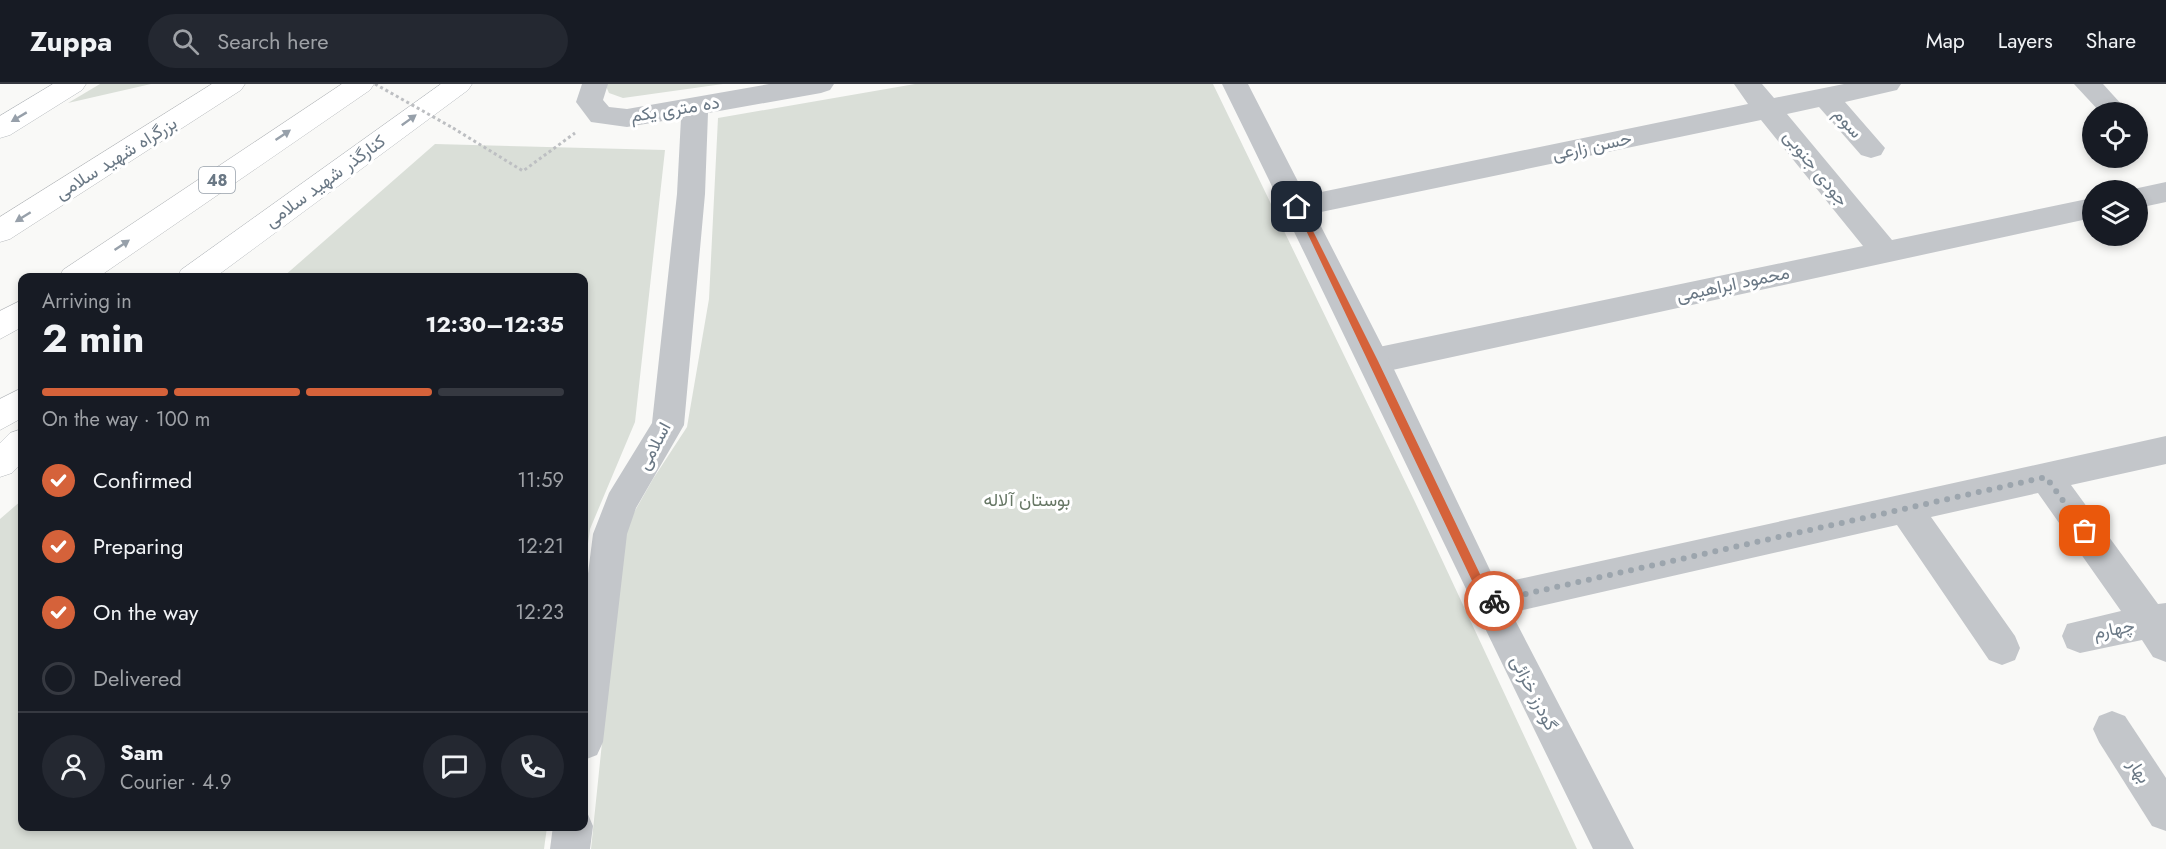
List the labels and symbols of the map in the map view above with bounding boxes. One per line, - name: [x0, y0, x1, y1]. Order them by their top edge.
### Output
- street label: ده متری یکم: [629, 89, 721, 129]
- street label: سوم: [1827, 102, 1869, 144]
- street label: بزرگراه شهید سلامی: [50, 110, 182, 206]
- one-way arrow: [11, 111, 27, 122]
- one-way arrow: [401, 114, 417, 126]
- street label: جودی جنوبی: [1777, 124, 1855, 212]
- street label: حسن زارعی: [1550, 125, 1634, 167]
- street label: کنارگذر شهید سلامی: [259, 128, 391, 234]
- one-way arrow: [275, 129, 291, 141]
- road number: 48: [199, 167, 235, 193]
- pin: [1271, 181, 1322, 232]
- one-way arrow: [15, 211, 31, 222]
- one-way arrow: [114, 240, 130, 251]
- street label: محمود ابراهیمی: [1674, 259, 1792, 309]
- street label: اسلامی: [631, 417, 677, 475]
- park label: بوستان آلاله: [984, 487, 1070, 513]
- pin: [2059, 505, 2110, 556]
- courier: [1464, 571, 1524, 631]
- street label: چهارم: [2091, 612, 2137, 646]
- street label: گودرز خزائی: [1504, 651, 1564, 735]
- street label: بهار: [2121, 753, 2157, 789]

